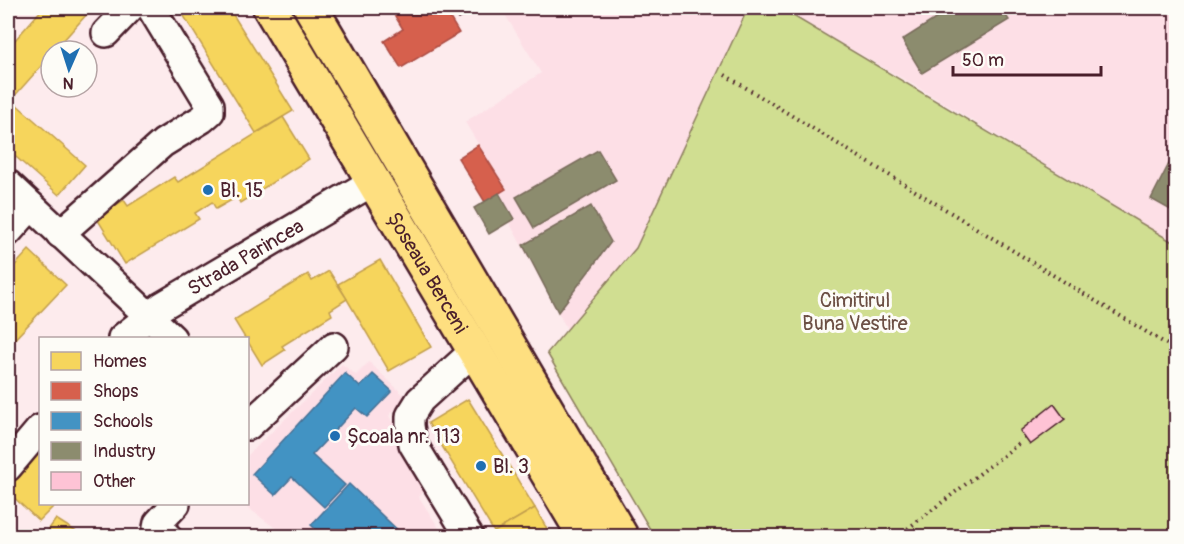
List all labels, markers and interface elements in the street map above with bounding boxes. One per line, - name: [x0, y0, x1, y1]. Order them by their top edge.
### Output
- north arrow: [39, 39, 99, 99]
- scale bar: [953, 39, 1102, 77]
- text: 50 m: [962, 49, 1004, 72]
- text: N: [62, 73, 74, 93]
- place label: Bl. 15: [220, 178, 263, 203]
- marker: Bl. 15: [201, 183, 215, 197]
- street label: Șoseaua Berceni: [382, 207, 473, 338]
- street label: Strada Parincea: [183, 213, 308, 301]
- park label: Cimitirul Buna Vestire: [802, 288, 908, 336]
- legend: [39, 337, 249, 505]
- text: Homes: [93, 350, 146, 373]
- text: Shops: [93, 380, 138, 403]
- text: Schools: [93, 410, 153, 433]
- place label: Școala nr. 113: [347, 424, 460, 449]
- marker: Școala nr. 113: [328, 429, 342, 443]
- text: Industry: [93, 440, 156, 463]
- place label: Bl. 3: [493, 454, 529, 479]
- marker: Bl. 3: [474, 459, 488, 473]
- text: Other: [93, 470, 136, 493]

